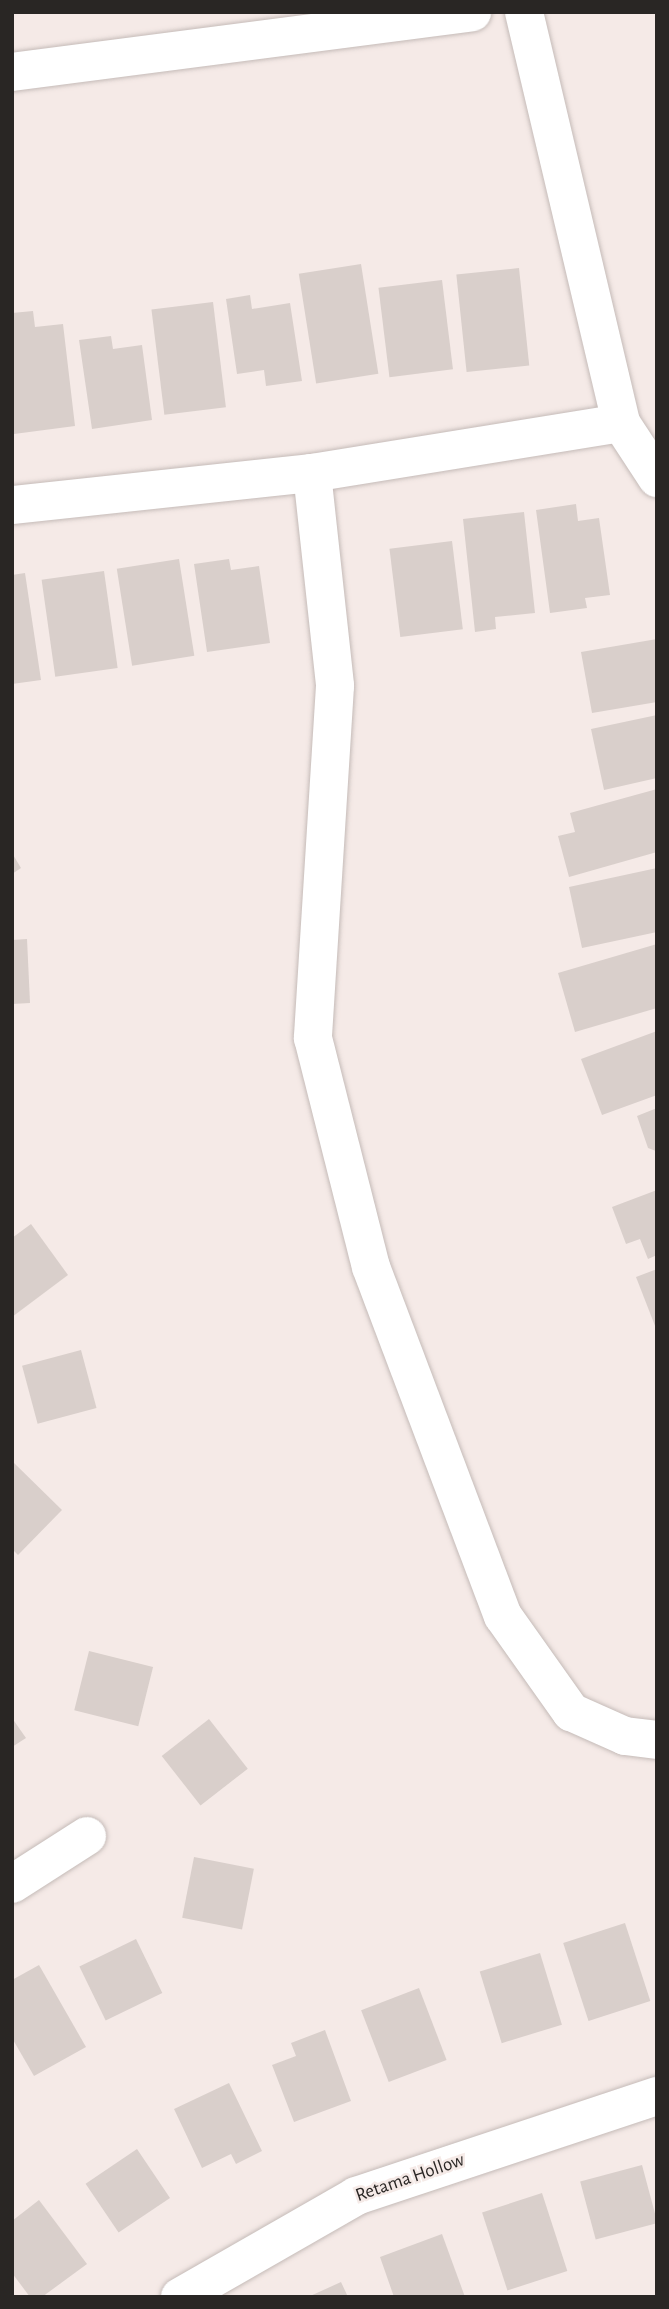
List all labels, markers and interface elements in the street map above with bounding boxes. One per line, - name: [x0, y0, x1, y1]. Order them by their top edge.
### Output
- street label: Retama Hollow: [353, 2149, 467, 2207]

